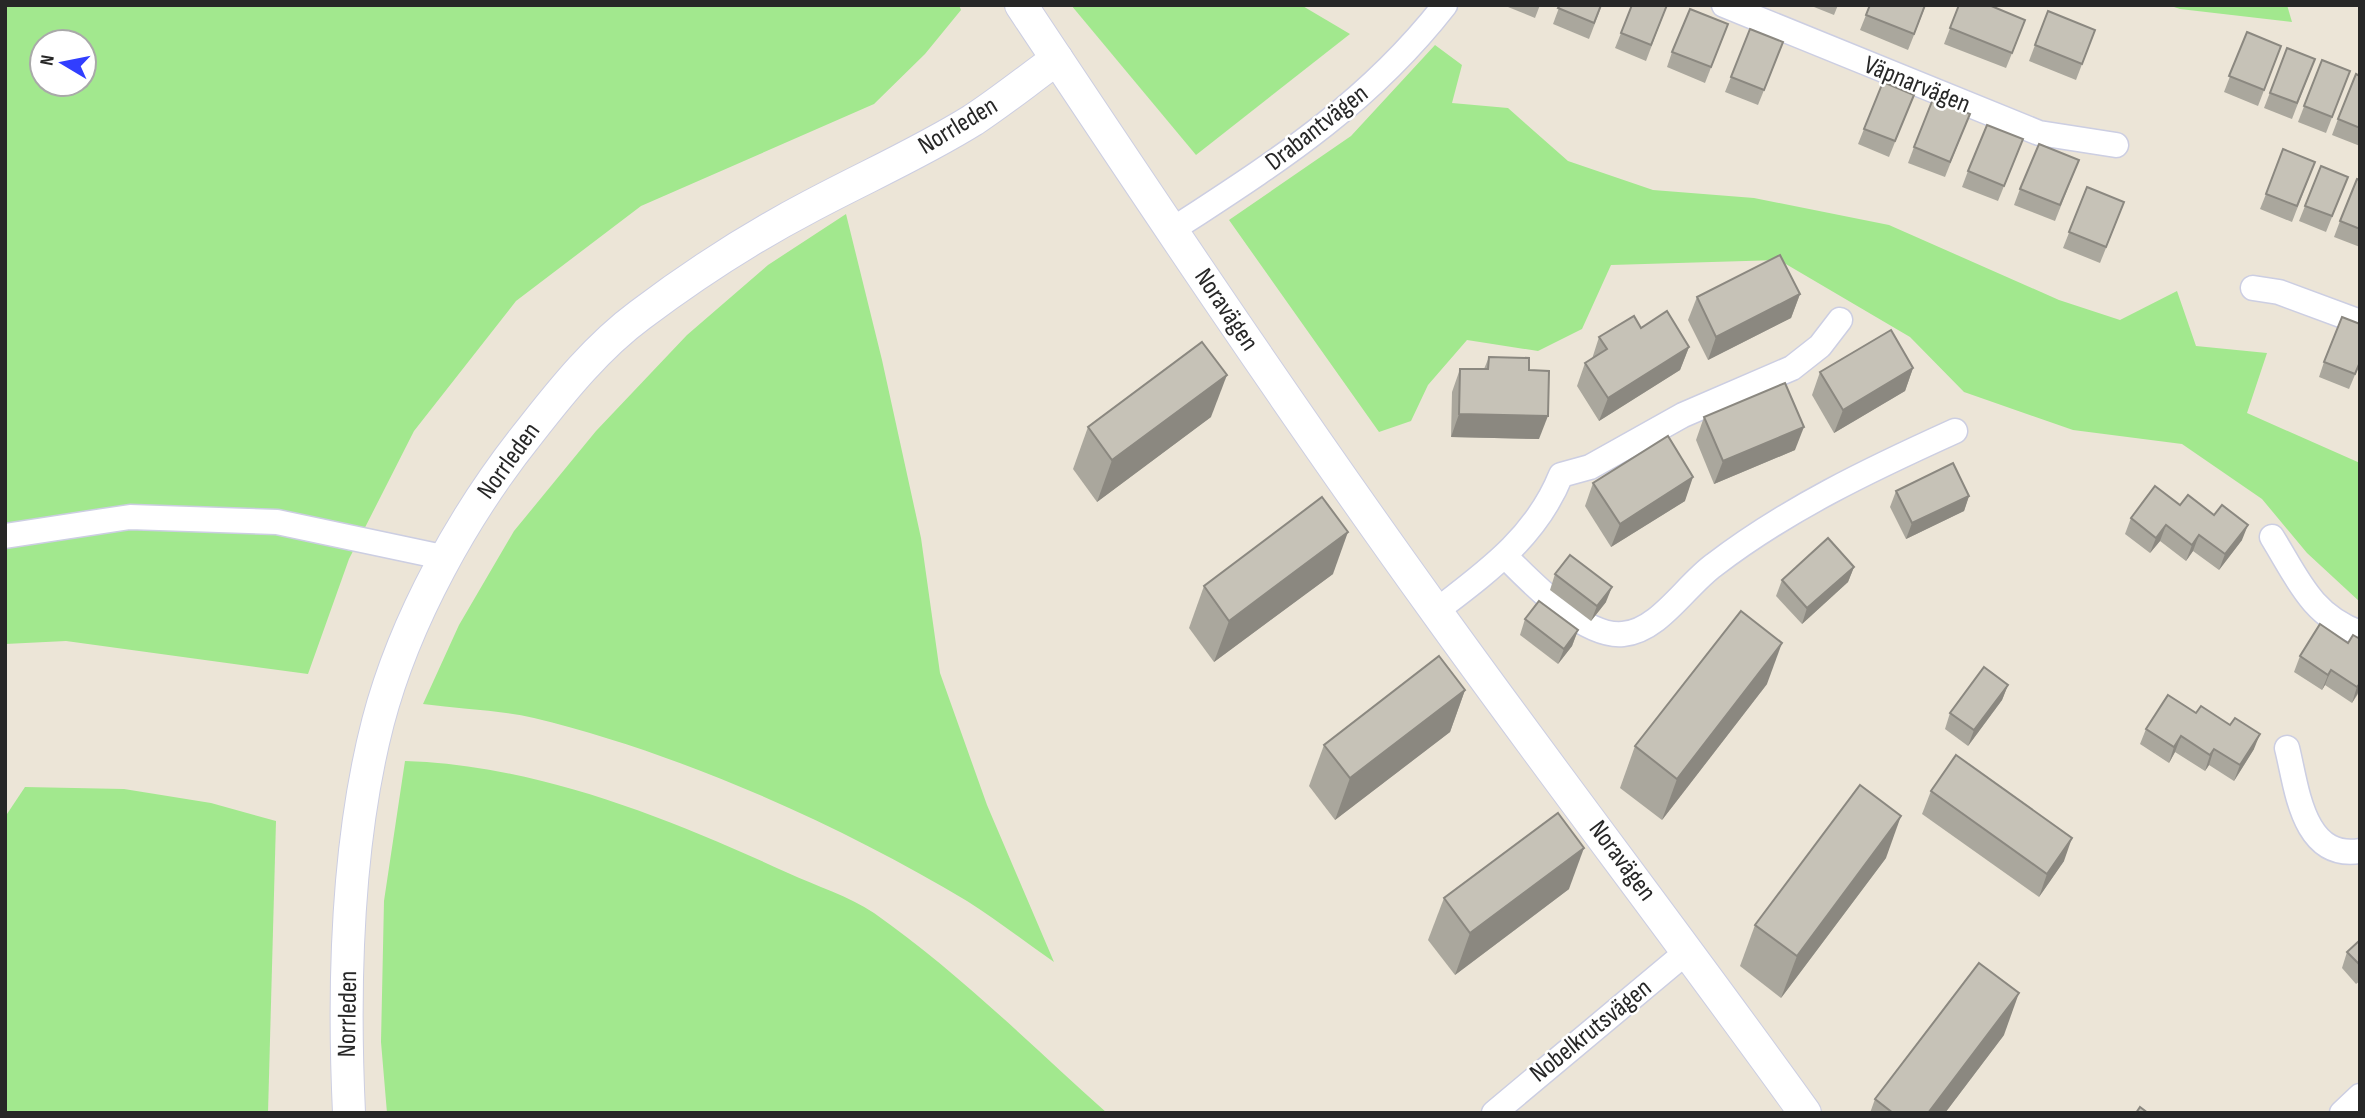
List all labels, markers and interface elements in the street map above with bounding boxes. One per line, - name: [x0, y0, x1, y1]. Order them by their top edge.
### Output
- north arrow: [28, 28, 98, 98]
- street label: Väpnarvägen: [1859, 50, 1975, 120]
- text: N: [36, 53, 60, 67]
- street label: Drabantvägen: [1260, 78, 1374, 178]
- street label: Norrleden: [913, 90, 1003, 162]
- street label: Noravägen: [1187, 263, 1265, 357]
- street label: Norrleden: [471, 417, 547, 505]
- street label: Noravägen: [1582, 815, 1662, 907]
- street label: Norrleden: [332, 970, 364, 1058]
- street label: Nobelkrutsvägen: [1524, 973, 1658, 1089]

